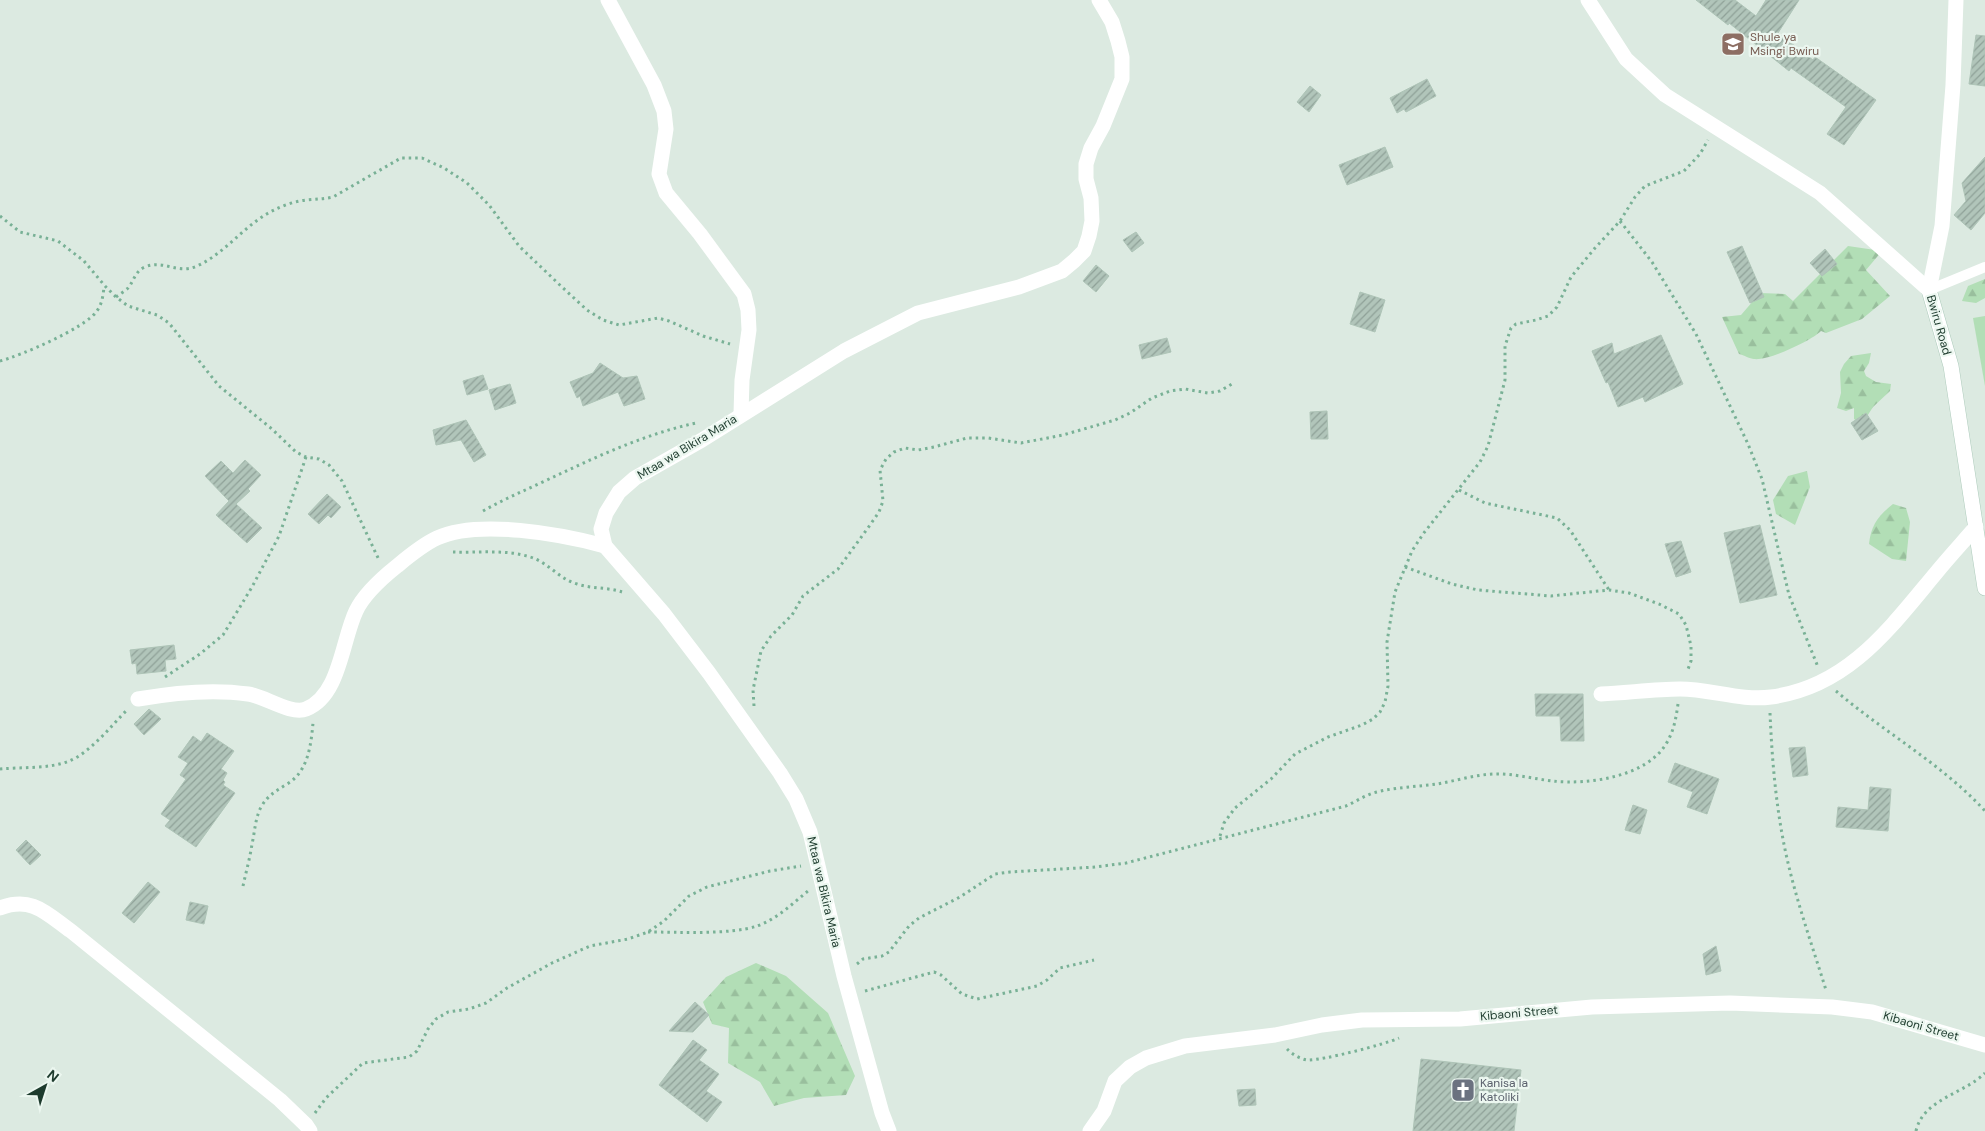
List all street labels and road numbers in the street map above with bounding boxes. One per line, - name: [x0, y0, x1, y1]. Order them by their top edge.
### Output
- street label: Bwiru Road: [1923, 293, 1955, 357]
- street label: Mtaa wa Bikira Maria: [634, 411, 740, 483]
- street label: Mtaa wa Bikira Maria: [803, 835, 845, 949]
- street label: Kibaoni Street: [1479, 1002, 1559, 1024]
- street label: Kibaoni Street: [1881, 1008, 1961, 1045]

